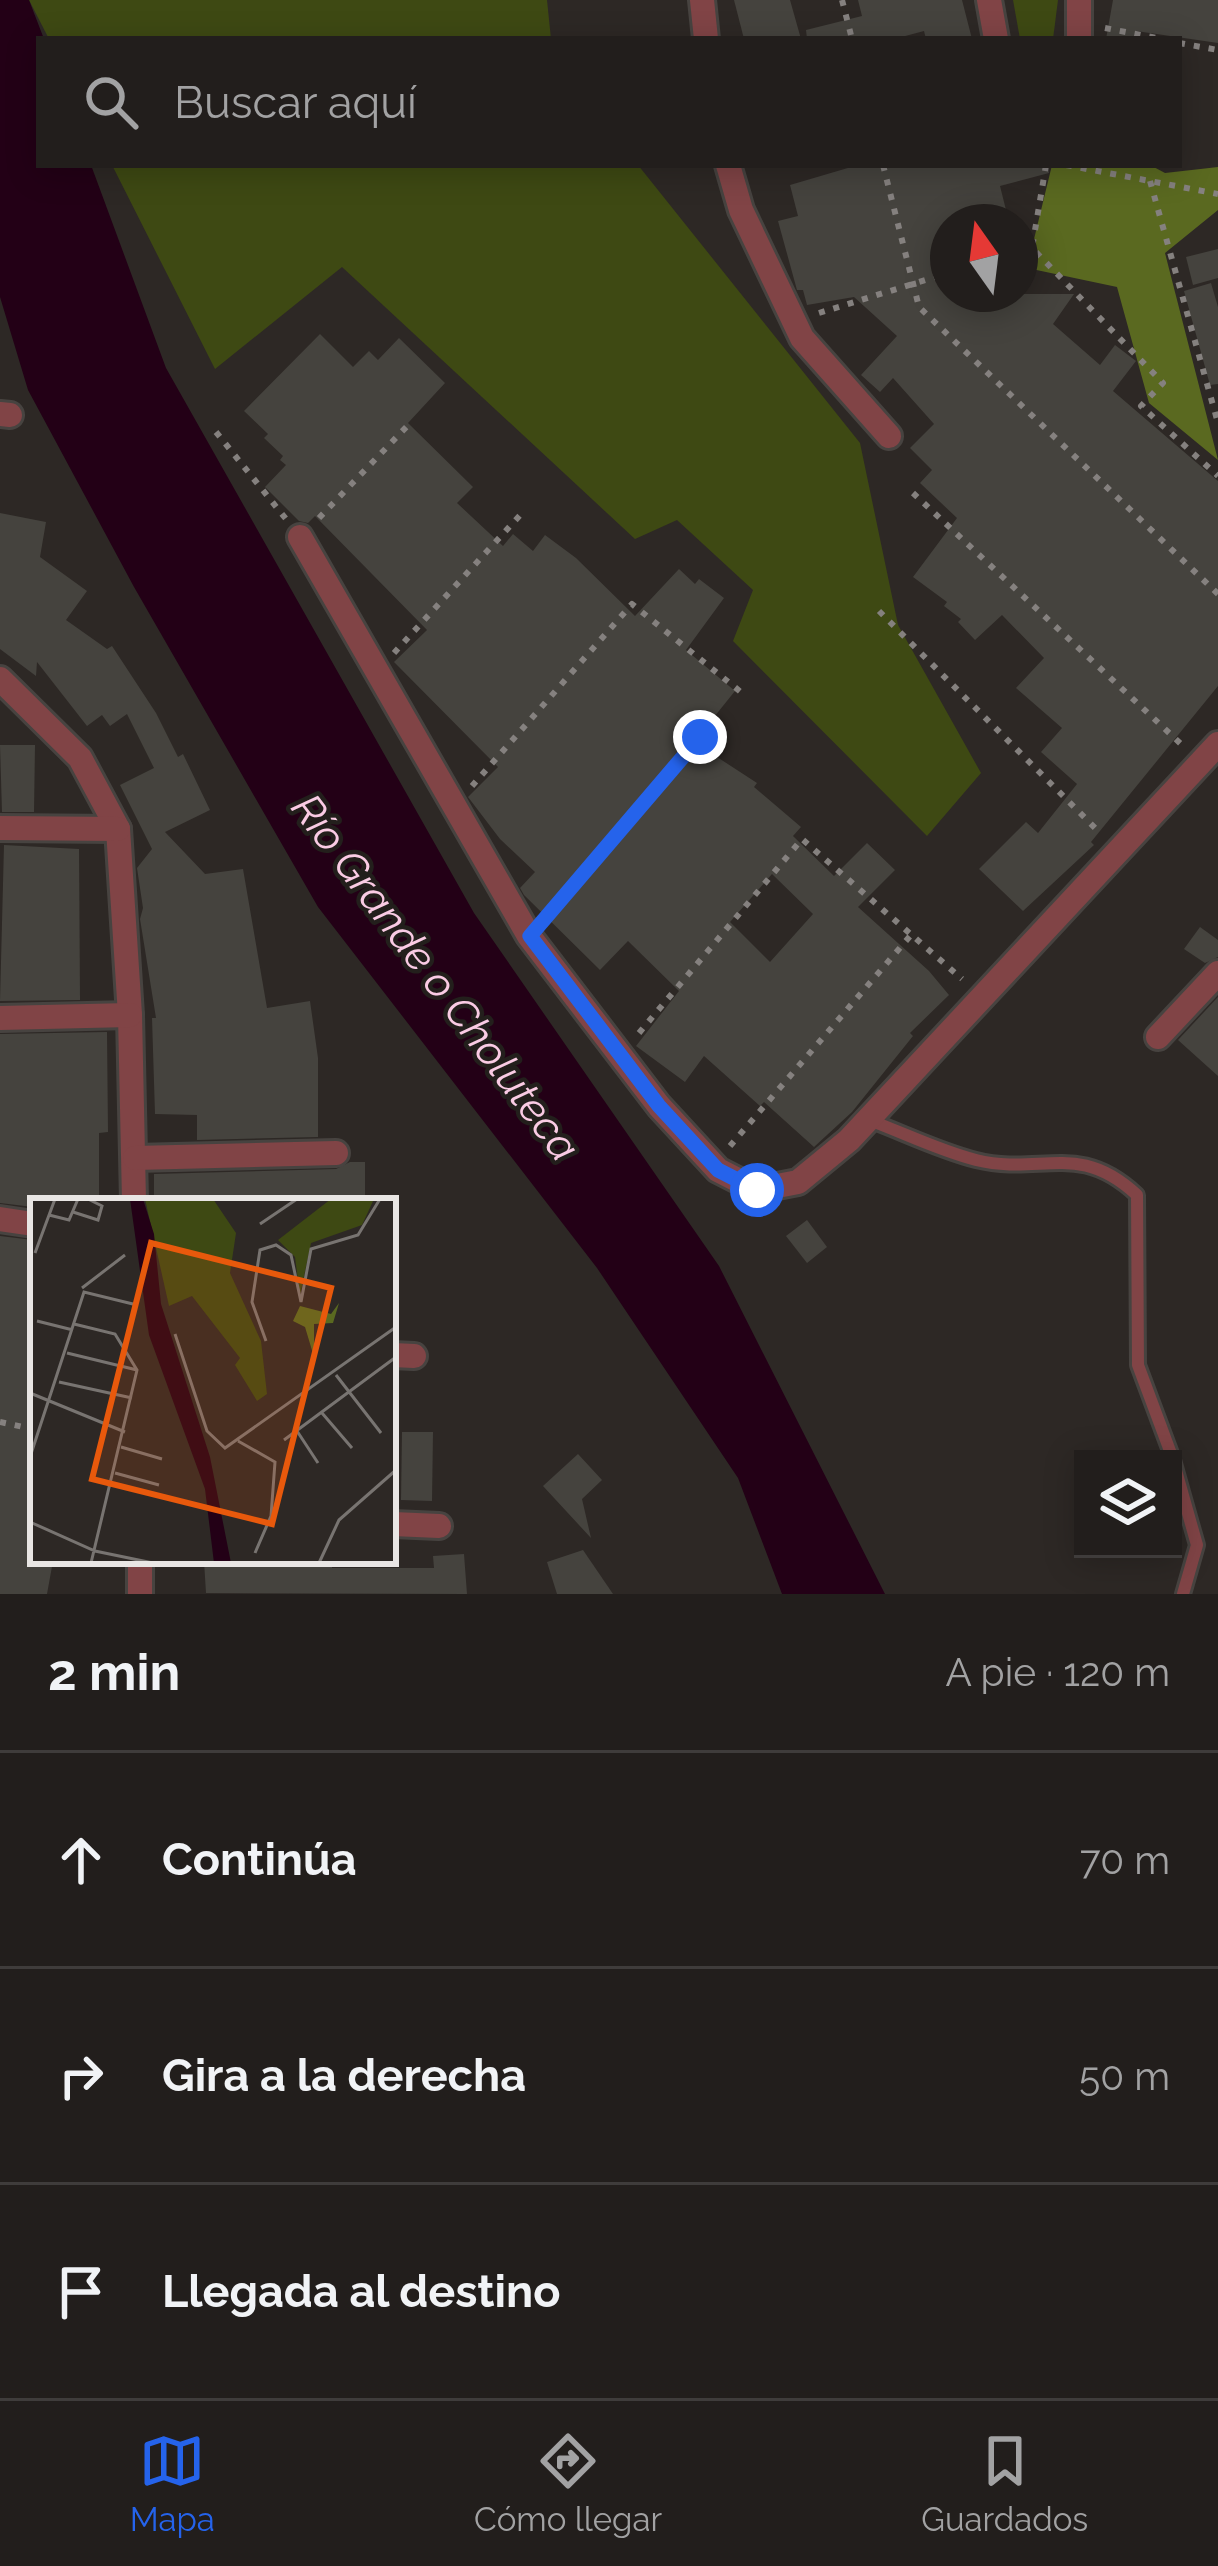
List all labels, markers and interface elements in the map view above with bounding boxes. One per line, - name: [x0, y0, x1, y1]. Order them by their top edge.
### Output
- search box: [36, 36, 1182, 168]
- icon: search: [78, 69, 144, 135]
- text: Buscar aquí: [174, 76, 417, 129]
- north arrow: [930, 204, 1038, 312]
- route end: [673, 710, 727, 764]
- water label: Río Grande o Choluteca: [282, 784, 589, 1170]
- route start: [730, 1163, 784, 1217]
- inset map: [30, 1198, 396, 1564]
- map controls: [1074, 1450, 1182, 1558]
- button: layers: [1074, 1450, 1182, 1558]
- text: 2 min: [48, 1642, 180, 1702]
- text: A pie · 120 m: [946, 1649, 1170, 1695]
- icon: ahead: [48, 1827, 114, 1893]
- text: Continúa: [162, 1833, 357, 1886]
- text: 70 m: [1080, 1837, 1170, 1883]
- icon: right: [48, 2043, 114, 2109]
- text: Gira a la derecha: [162, 2049, 526, 2102]
- text: 50 m: [1079, 2053, 1170, 2099]
- icon: arrive: [48, 2259, 114, 2325]
- text: Llegada al destino: [162, 2265, 561, 2318]
- tab: Mapa: [130, 2428, 215, 2539]
- tab: Cómo llegar: [474, 2428, 662, 2539]
- tab: Guardados: [921, 2428, 1088, 2539]

